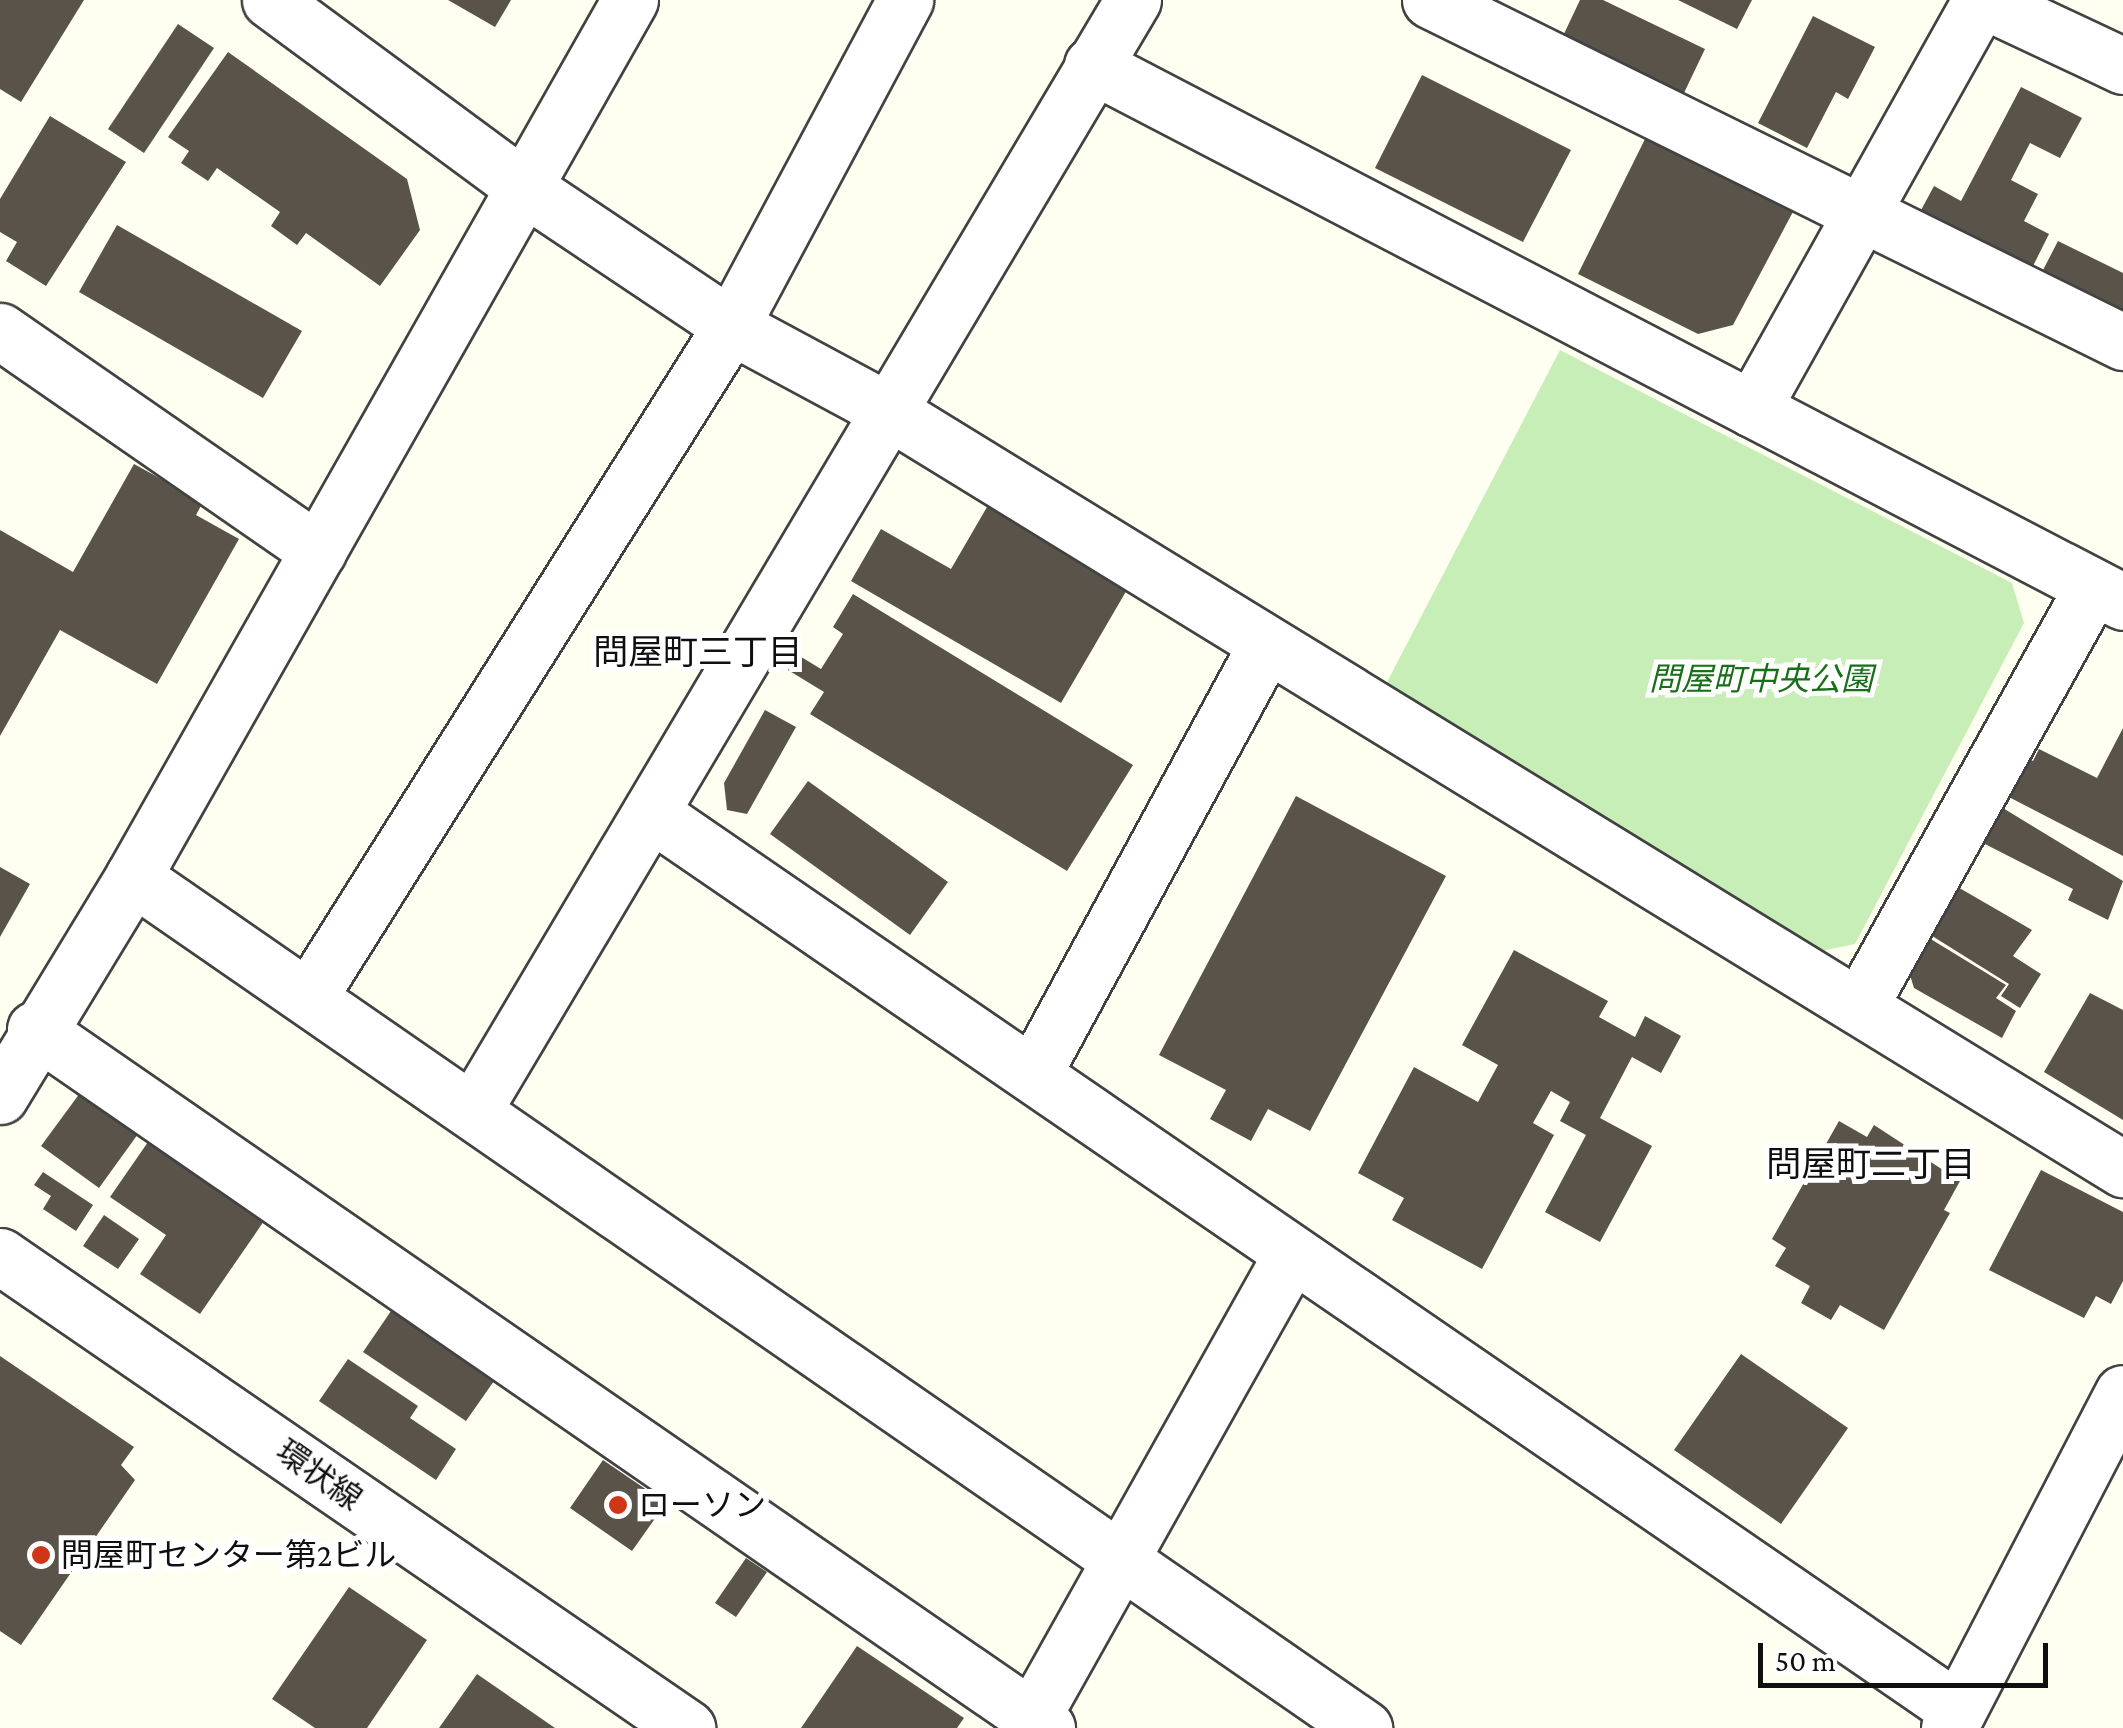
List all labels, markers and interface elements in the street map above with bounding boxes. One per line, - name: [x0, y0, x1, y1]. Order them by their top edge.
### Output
- district label: 問屋町三丁目: [593, 632, 803, 674]
- park label: 問屋町中央公園: [1649, 660, 1873, 698]
- district label: 問屋町二丁目: [1766, 1144, 1976, 1186]
- street label: 環状線: [269, 1432, 369, 1518]
- place label: ローソン: [638, 1486, 766, 1524]
- marker: ローソン: [607, 1494, 629, 1516]
- place label: 問屋町センター第2ビル: [61, 1536, 396, 1574]
- marker: 問屋町センター第2ビル: [30, 1544, 52, 1566]
- scale bar: [1763, 1623, 2053, 1685]
- text: 50 m: [1775, 1644, 1836, 1677]

